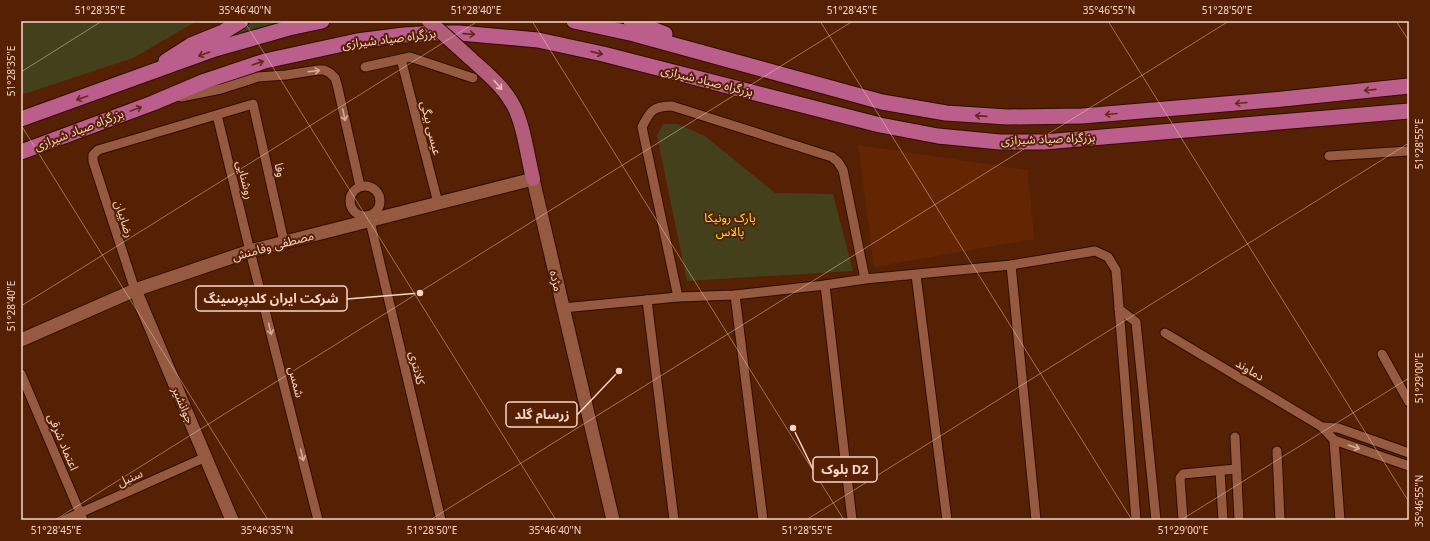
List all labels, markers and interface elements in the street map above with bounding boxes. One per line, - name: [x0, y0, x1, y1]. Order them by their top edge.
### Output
- text: 51°28'35"E: [75, 3, 125, 17]
- text: 35°46'40"N: [219, 3, 271, 17]
- text: 51°28'40"E: [451, 3, 501, 17]
- text: 51°28'45"E: [827, 3, 877, 17]
- text: 35°46'55"N: [1083, 3, 1135, 17]
- text: 51°28'50"E: [1202, 3, 1252, 17]
- street label: بزرگراه صیاد شیرازی: [341, 24, 437, 53]
- one-way arrow: [462, 30, 475, 37]
- text: 51°28'35"E: [4, 46, 18, 96]
- one-way arrow: [590, 49, 603, 57]
- one-way arrow: [198, 50, 210, 58]
- one-way arrow: [251, 59, 264, 66]
- street label: بزرگراه صیاد شیرازی: [659, 61, 755, 100]
- one-way arrow: [307, 67, 320, 75]
- one-way arrow: [494, 80, 503, 90]
- one-way arrow: [1364, 86, 1377, 94]
- one-way arrow: [76, 94, 88, 102]
- street label: عیسی بیگی: [417, 99, 446, 157]
- one-way arrow: [1235, 99, 1248, 106]
- one-way arrow: [130, 104, 142, 112]
- street label: بزرگراه صیاد شیرازی: [32, 105, 126, 154]
- one-way arrow: [340, 109, 348, 122]
- one-way arrow: [1105, 110, 1118, 117]
- one-way arrow: [975, 112, 988, 119]
- text: 51°28'55"E: [1412, 119, 1426, 169]
- street label: بزرگراه صیاد شیرازی: [1000, 128, 1096, 149]
- street label: روشنایی: [232, 159, 258, 201]
- street label: وفا: [271, 161, 290, 179]
- street label: رضاییان: [110, 198, 138, 240]
- park label: پارک رونیکا پالاس: [704, 209, 756, 240]
- street label: مصطفی وفامنش: [230, 226, 316, 265]
- street label: مژده: [546, 269, 567, 293]
- text: 51°28'40"E: [4, 281, 18, 331]
- callout: شرکت ایران کلدپرسینگ: [196, 286, 347, 311]
- text: شرکت ایران کلدپرسینگ: [203, 289, 339, 307]
- one-way arrow: [267, 323, 274, 336]
- street label: کلانتری: [405, 350, 430, 387]
- text: 51°29'00"E: [1412, 353, 1426, 403]
- street label: دماوند: [1233, 354, 1268, 385]
- street label: شمس: [284, 365, 309, 399]
- street label: جوانشیر: [168, 383, 199, 426]
- callout: زرسام گلد: [506, 402, 577, 427]
- text: زرسام گلد: [514, 405, 570, 424]
- street label: اعتماد شرقی: [44, 411, 83, 473]
- one-way arrow: [1347, 444, 1360, 451]
- one-way arrow: [299, 449, 306, 462]
- callout: بلوک D2: [813, 457, 877, 482]
- text: بلوک D2: [821, 460, 869, 478]
- street label: سنبل: [114, 464, 145, 491]
- text: 35°46'55"N: [1412, 475, 1426, 527]
- text: 51°28'45"E: [31, 523, 81, 537]
- text: 35°46'35"N: [241, 523, 293, 537]
- text: 51°28'50"E: [407, 523, 457, 537]
- text: 35°46'40"N: [529, 523, 581, 537]
- text: 51°28'55"E: [782, 523, 832, 537]
- text: 51°29'00"E: [1158, 523, 1208, 537]

